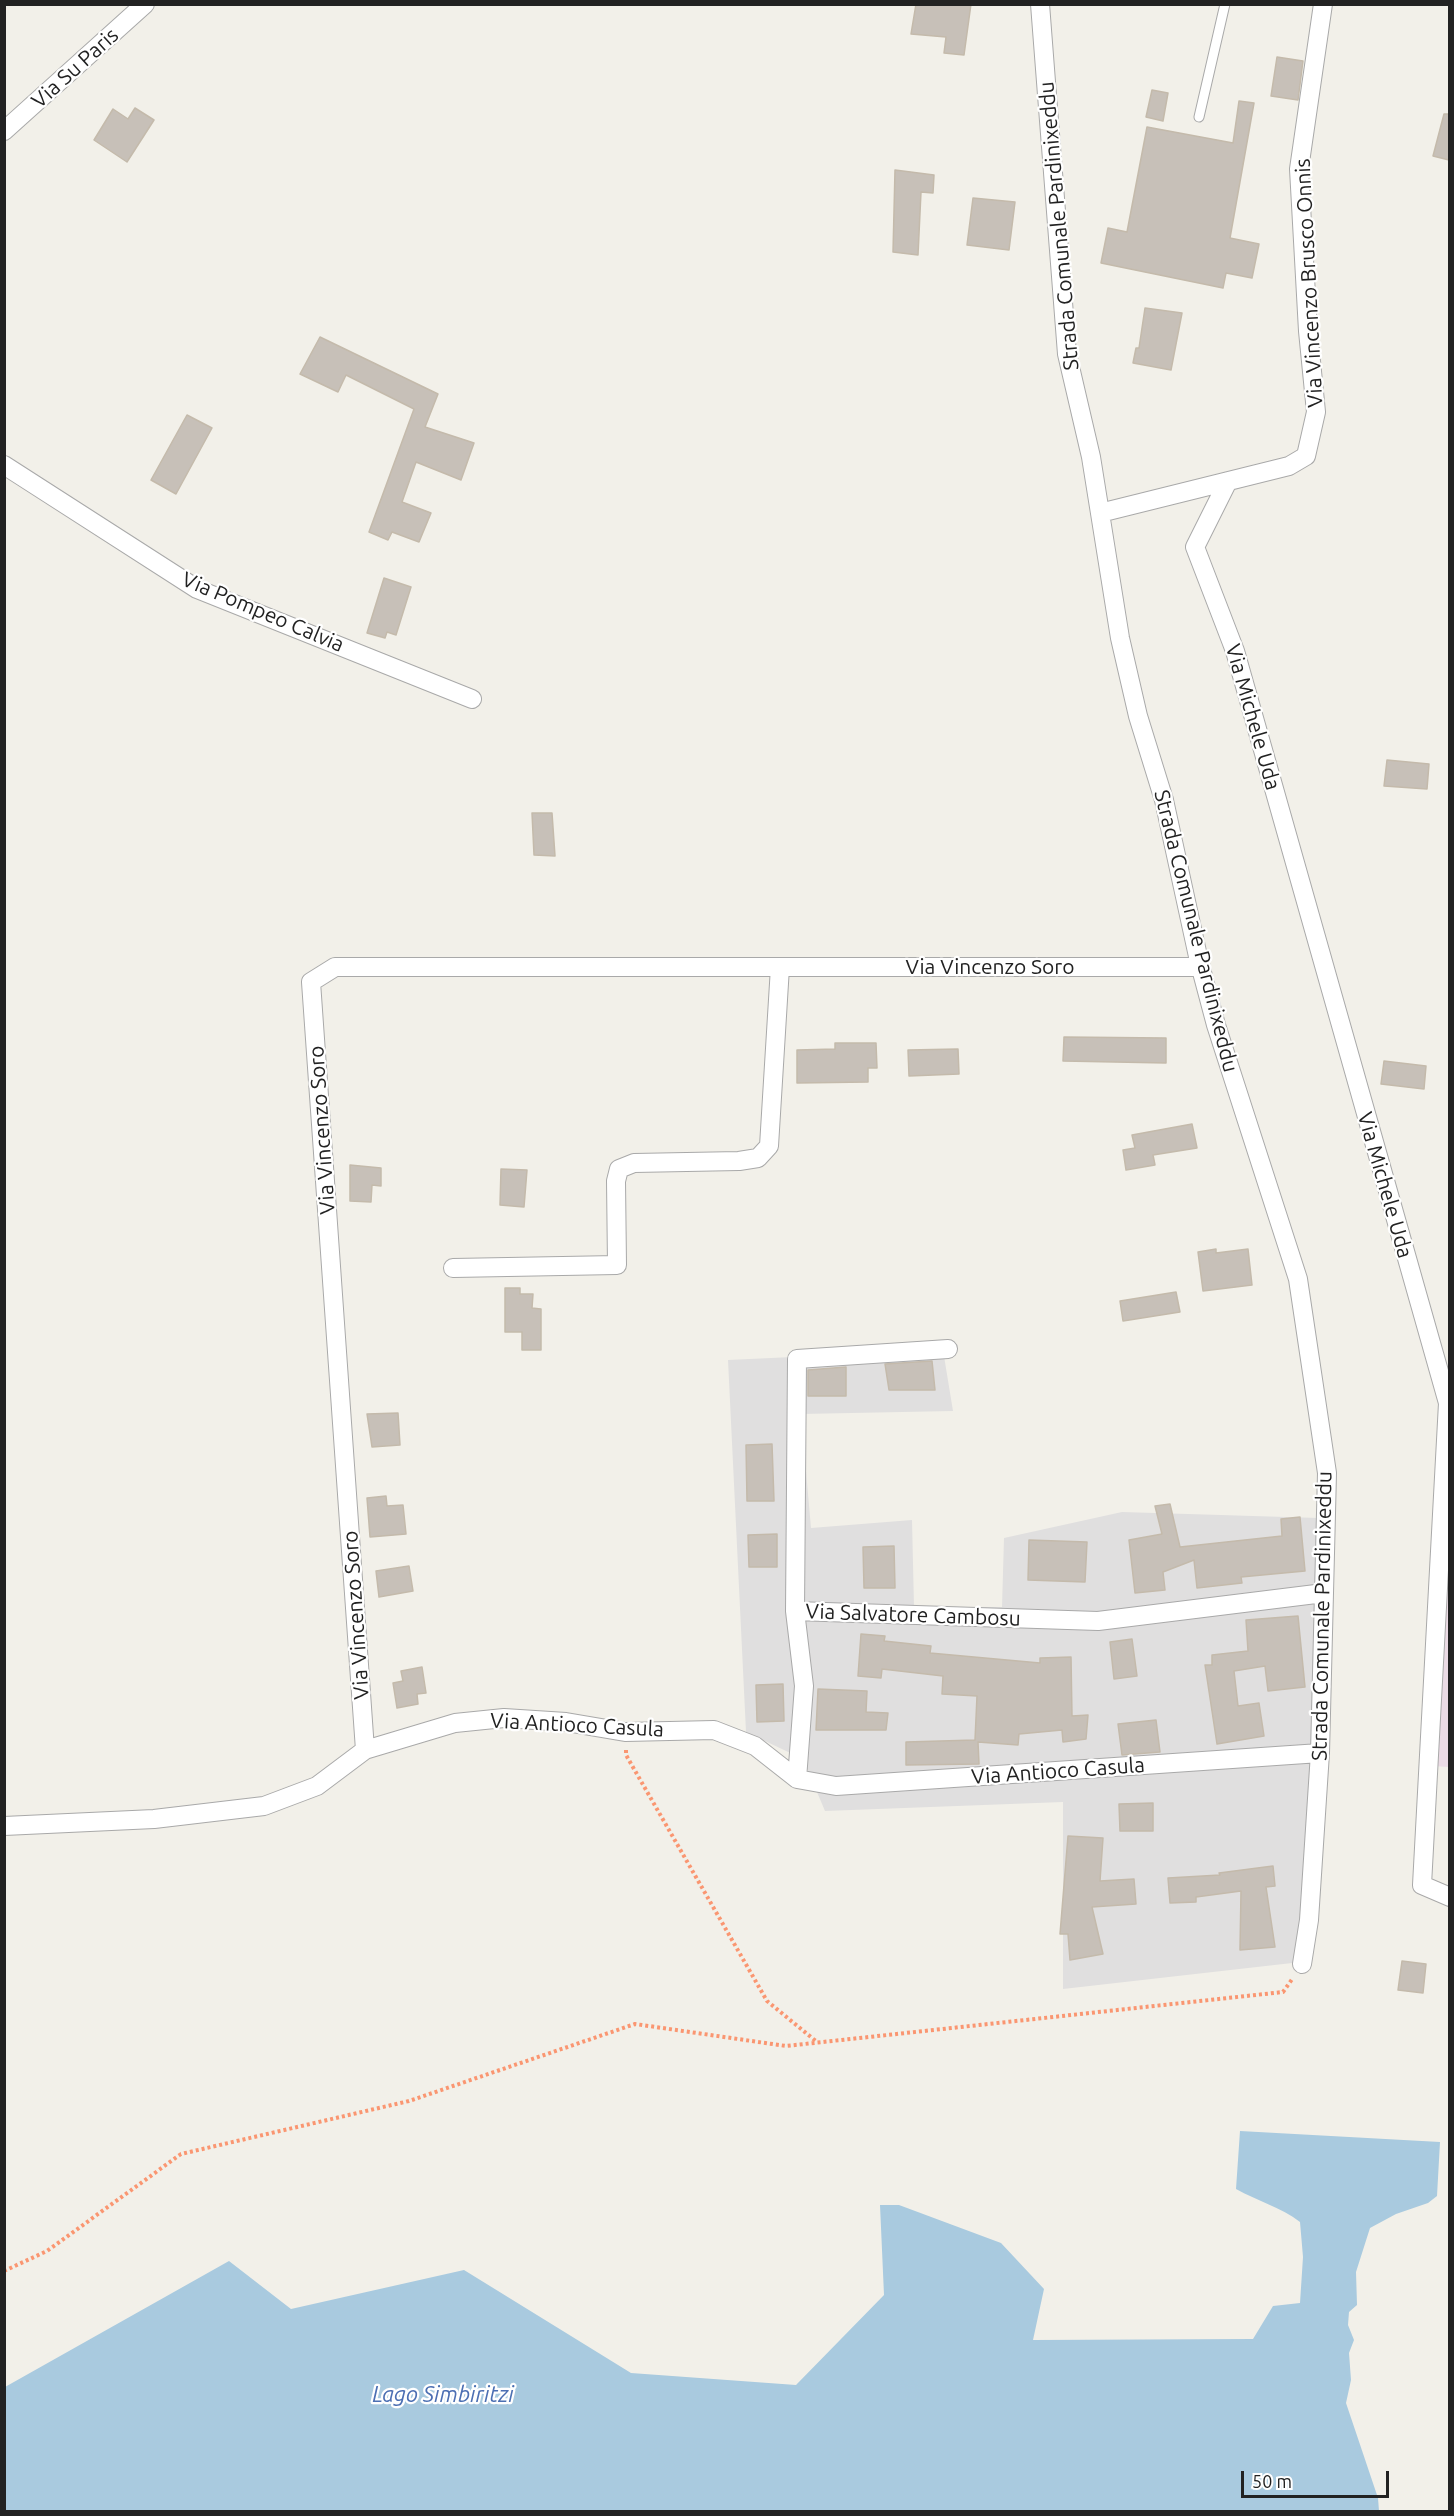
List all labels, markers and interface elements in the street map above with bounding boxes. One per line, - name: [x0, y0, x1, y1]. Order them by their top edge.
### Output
- street label: Via Su Paris: [26, 23, 124, 113]
- street label: Strada Comunale Pardinixeddu: [1034, 81, 1084, 371]
- street label: Via Vincenzo Brusco Onnis: [1290, 158, 1328, 408]
- street label: Via Pompeo Calvia: [178, 566, 348, 658]
- street label: Via Michele Uda: [1220, 641, 1286, 793]
- street label: Strada Comunale Pardinixeddu: [1149, 787, 1243, 1075]
- street label: Via Vincenzo Soro: [905, 954, 1075, 980]
- street label: Via Vincenzo Soro: [304, 1045, 340, 1215]
- street label: Via Michele Uda: [1352, 1109, 1418, 1261]
- street label: Strada Comunale Pardinixeddu: [1307, 1471, 1337, 1761]
- street label: Via Vincenzo Soro: [338, 1530, 374, 1700]
- street label: Via Salvatore Cambosu: [805, 1599, 1021, 1631]
- street label: Via Antioco Casula: [489, 1708, 665, 1742]
- street label: Via Antioco Casula: [970, 1752, 1146, 1790]
- water label: Lago Simbiritzi: [372, 2382, 514, 2408]
- scale bar: [1244, 2459, 1392, 2497]
- text: 50 m: [1252, 2471, 1292, 2491]

